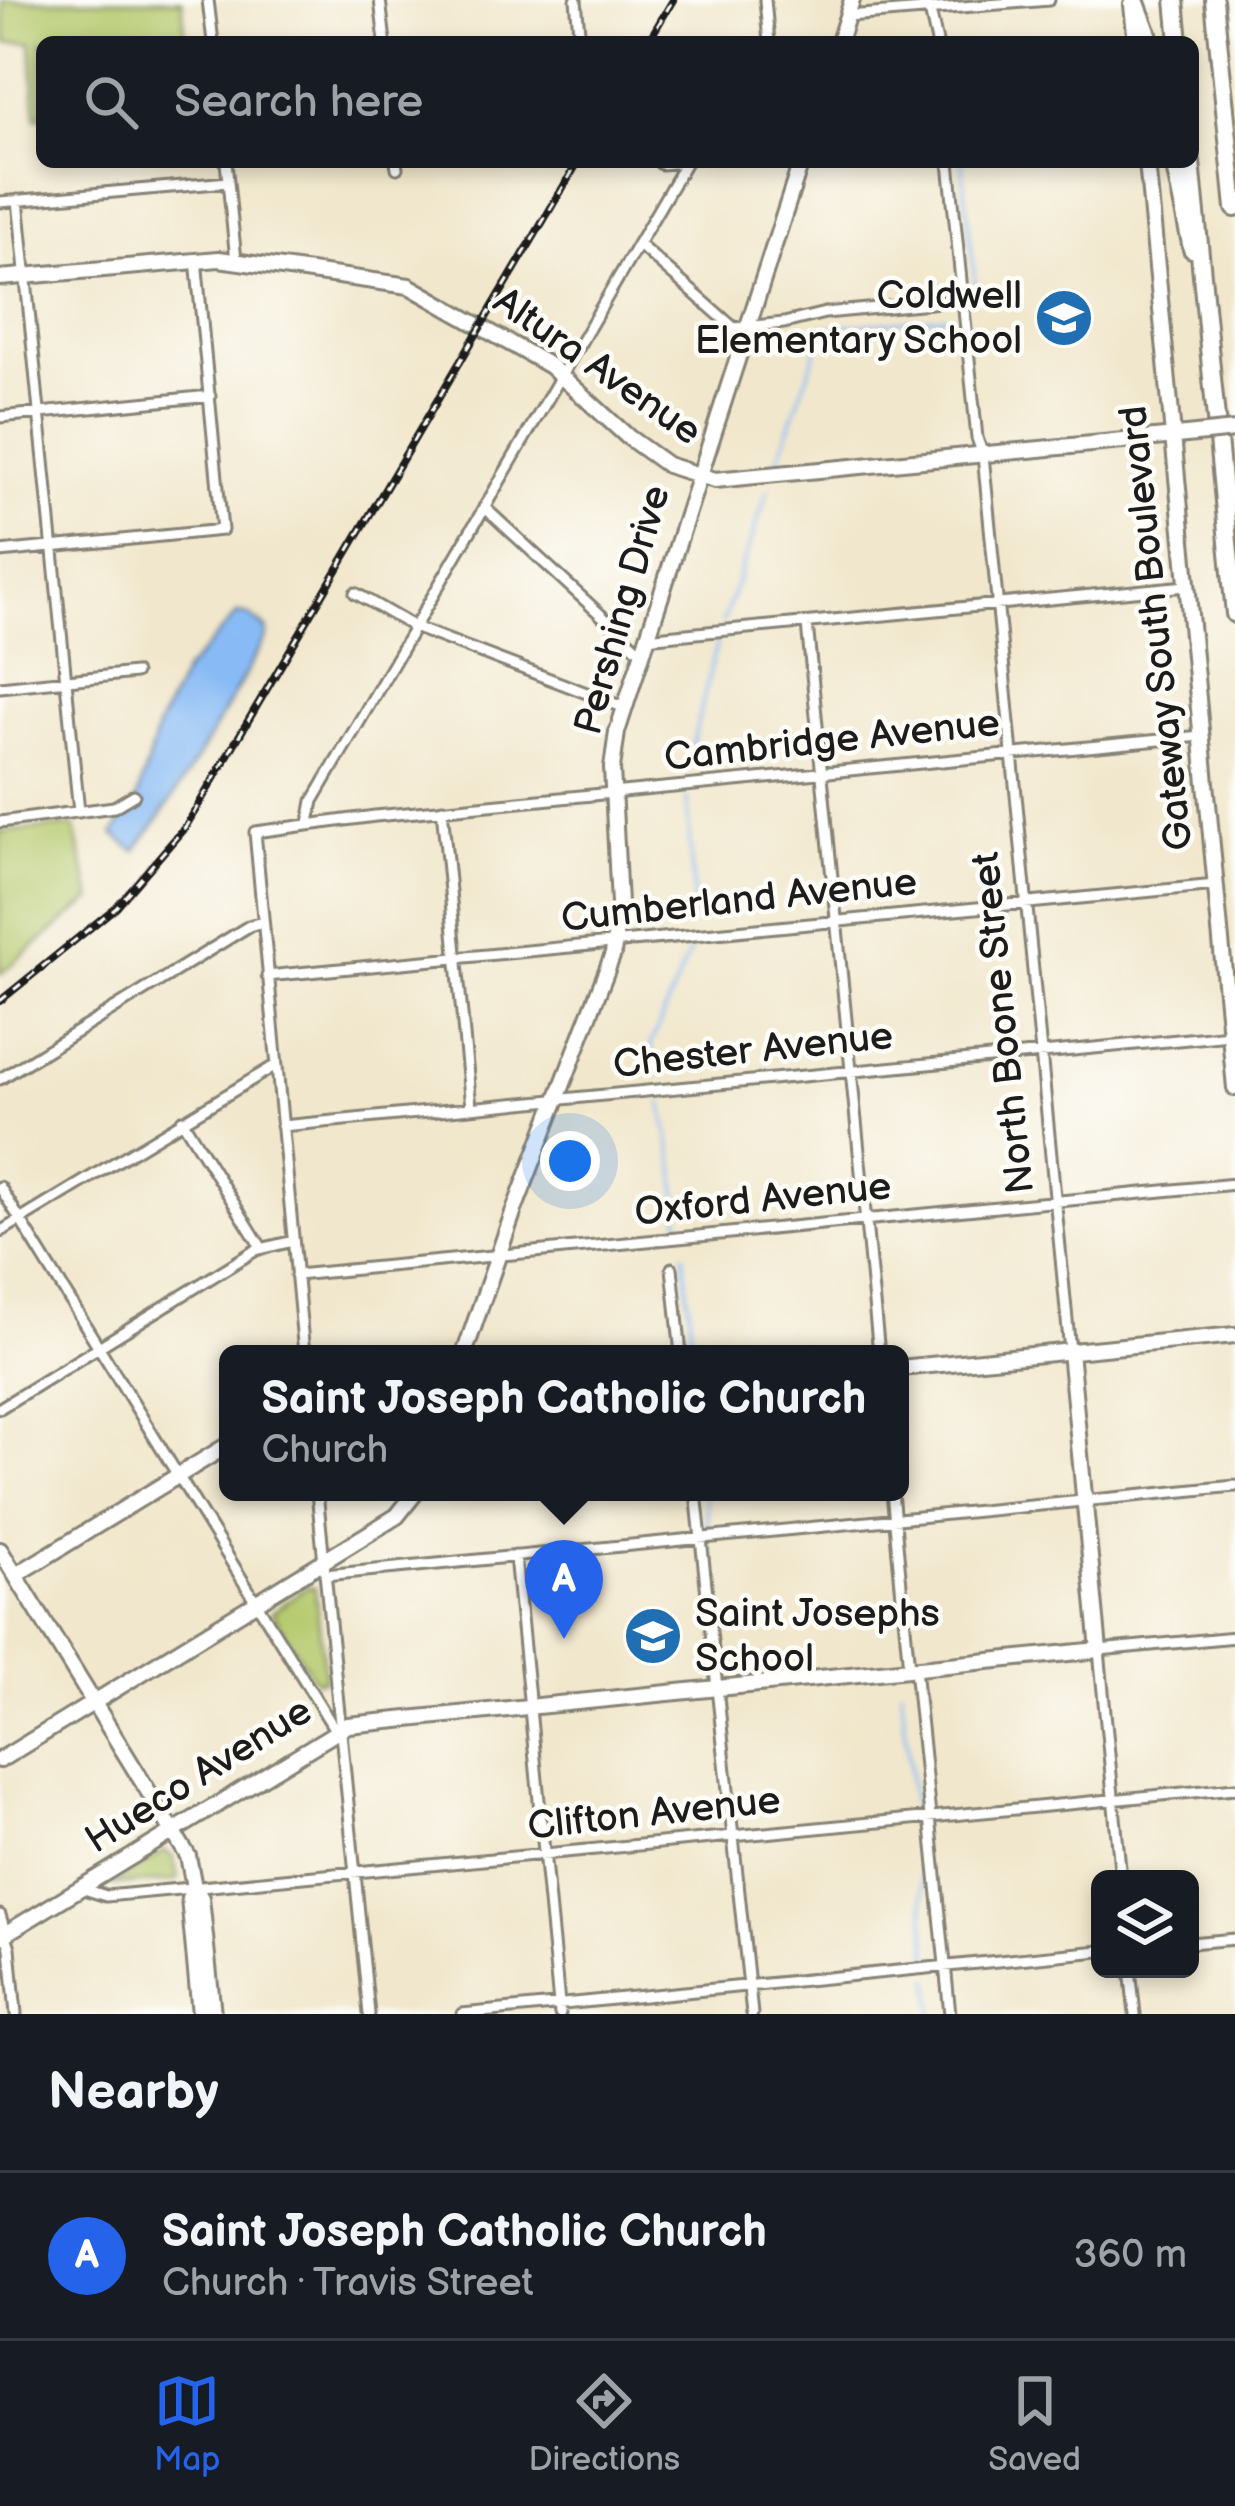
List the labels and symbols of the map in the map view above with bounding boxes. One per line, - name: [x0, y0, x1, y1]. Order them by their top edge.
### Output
- place label: Coldwell Elementary School: [695, 273, 1022, 365]
- street label: Altura Avenue: [484, 278, 710, 456]
- school or university icon: Coldwell Elementary School: [1033, 287, 1095, 349]
- street label: Gateway South Boulevard: [1110, 403, 1204, 853]
- street label: Pershing Drive: [565, 480, 681, 740]
- street label: Cambridge Avenue: [662, 700, 1002, 782]
- street label: North Boone Street: [963, 850, 1045, 1196]
- street label: Cumberland Avenue: [559, 859, 919, 943]
- street label: Chester Avenue: [611, 1013, 895, 1089]
- your location: [540, 1131, 600, 1191]
- street label: Oxford Avenue: [632, 1163, 894, 1237]
- pin: A: [525, 1540, 603, 1639]
- place label: Saint Josephs School: [695, 1591, 940, 1683]
- school or university icon: Saint Josephs School: [622, 1605, 684, 1667]
- street label: Hueco Avenue: [77, 1688, 321, 1864]
- street label: Clifton Avenue: [525, 1777, 783, 1851]

